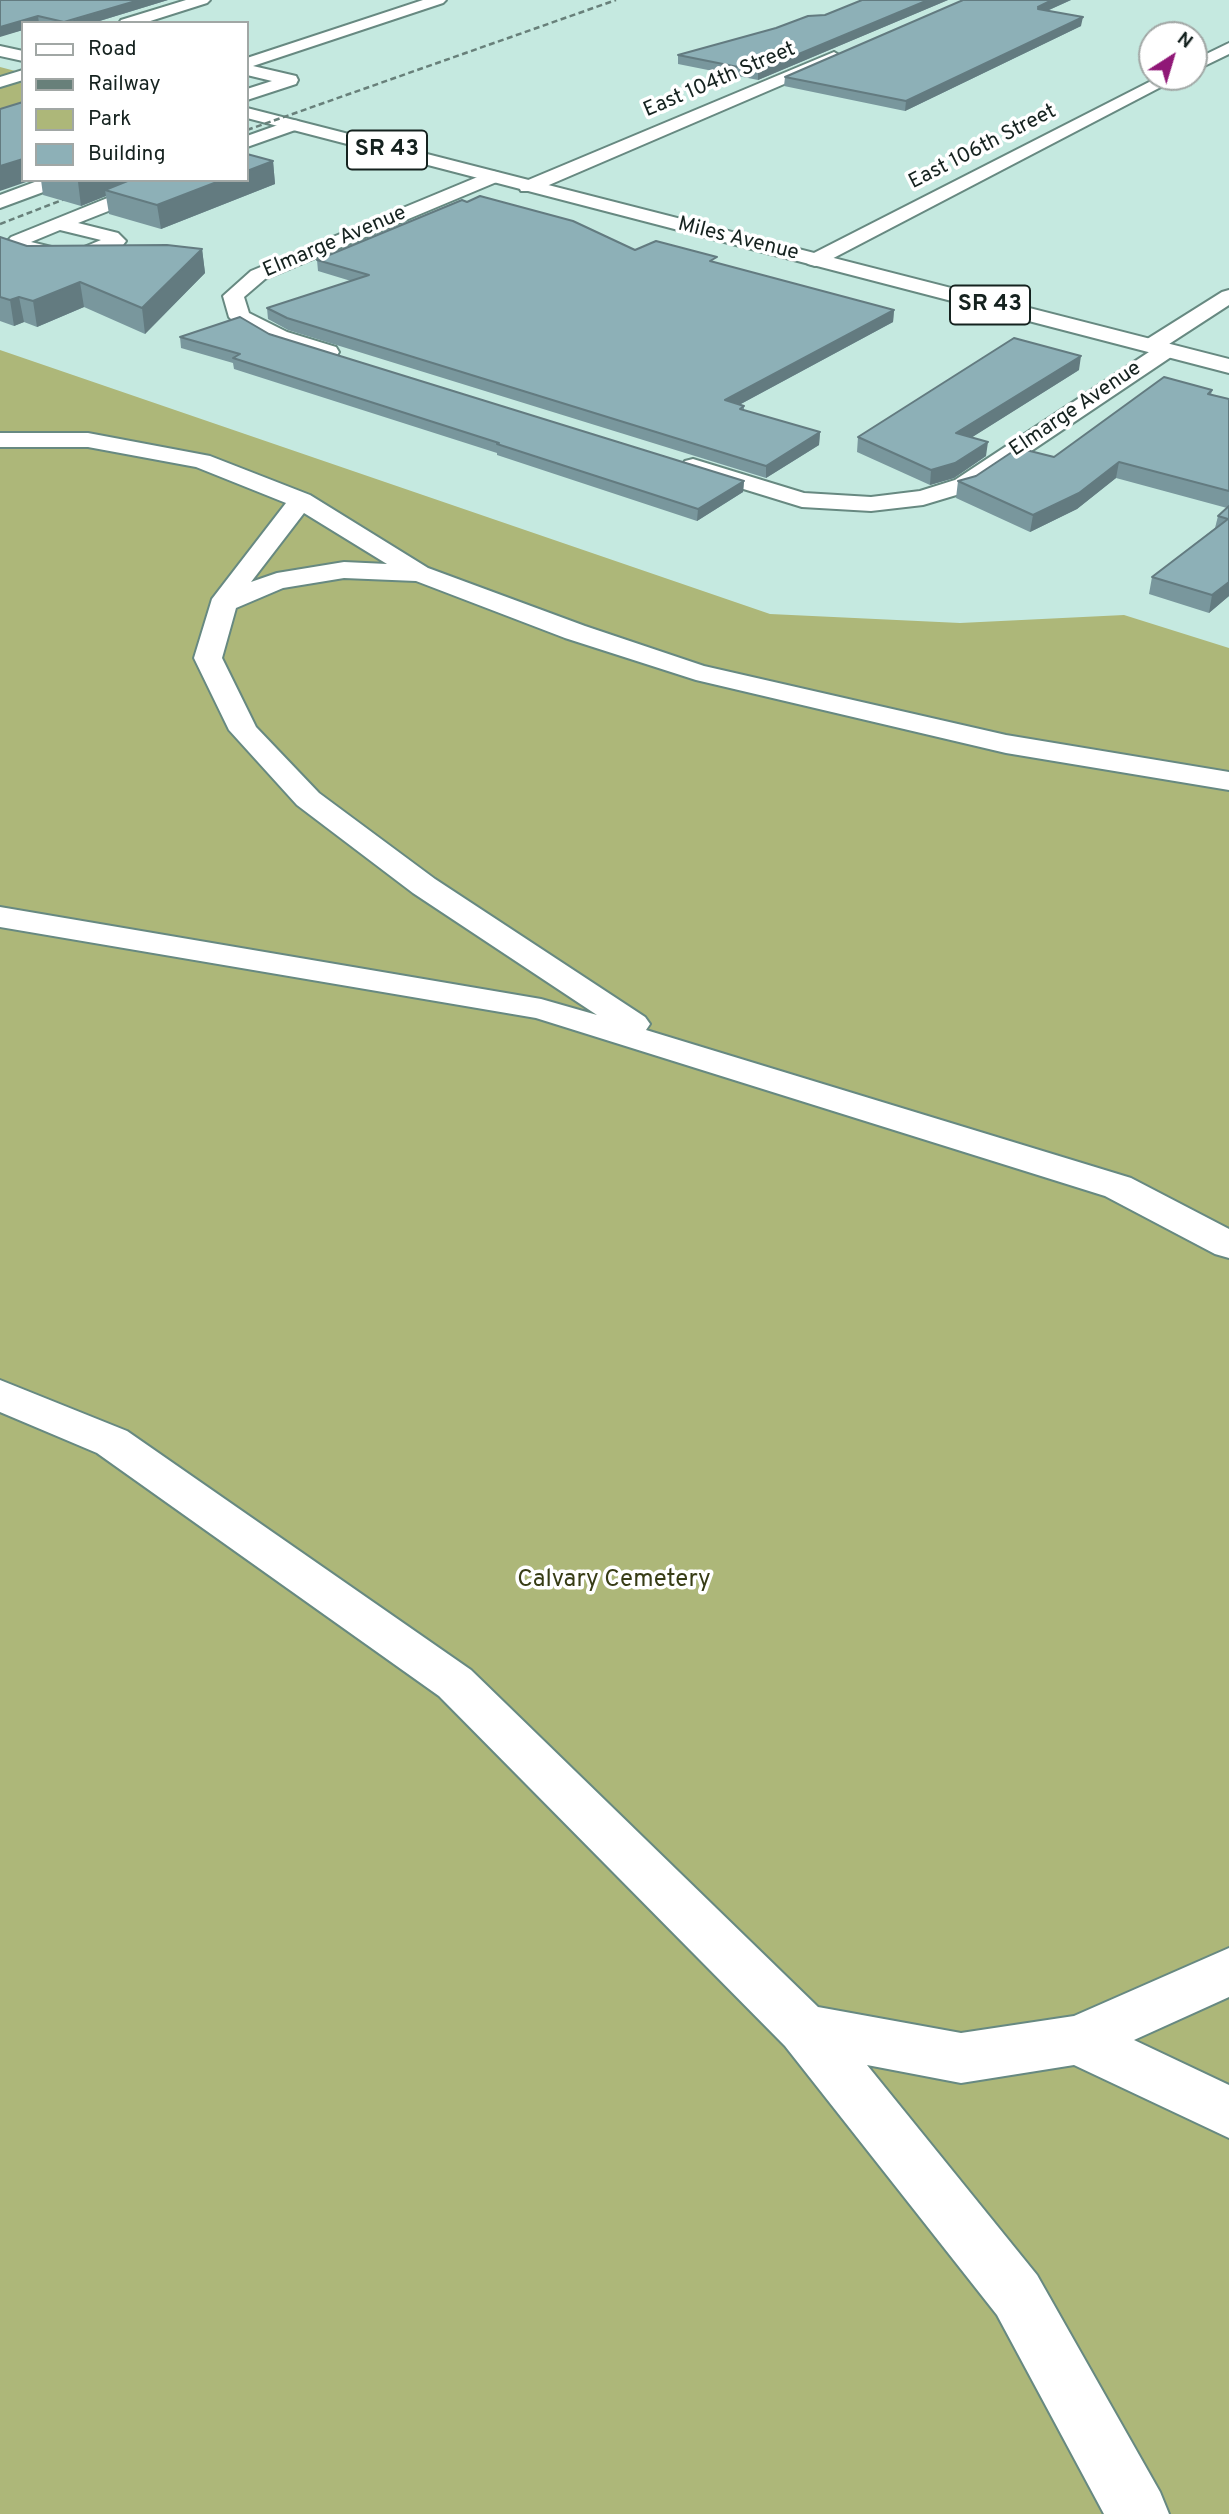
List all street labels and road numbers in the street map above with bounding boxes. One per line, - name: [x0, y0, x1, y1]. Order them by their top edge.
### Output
- street label: East 104th Street: [640, 38, 800, 124]
- street label: East 106th Street: [905, 100, 1061, 196]
- road number: SR 43: [347, 130, 427, 169]
- street label: Elmarge Avenue: [260, 201, 410, 285]
- street label: Miles Avenue: [675, 213, 801, 267]
- road number: SR 43: [950, 286, 1030, 324]
- street label: Elmarge Avenue: [1005, 357, 1147, 463]

